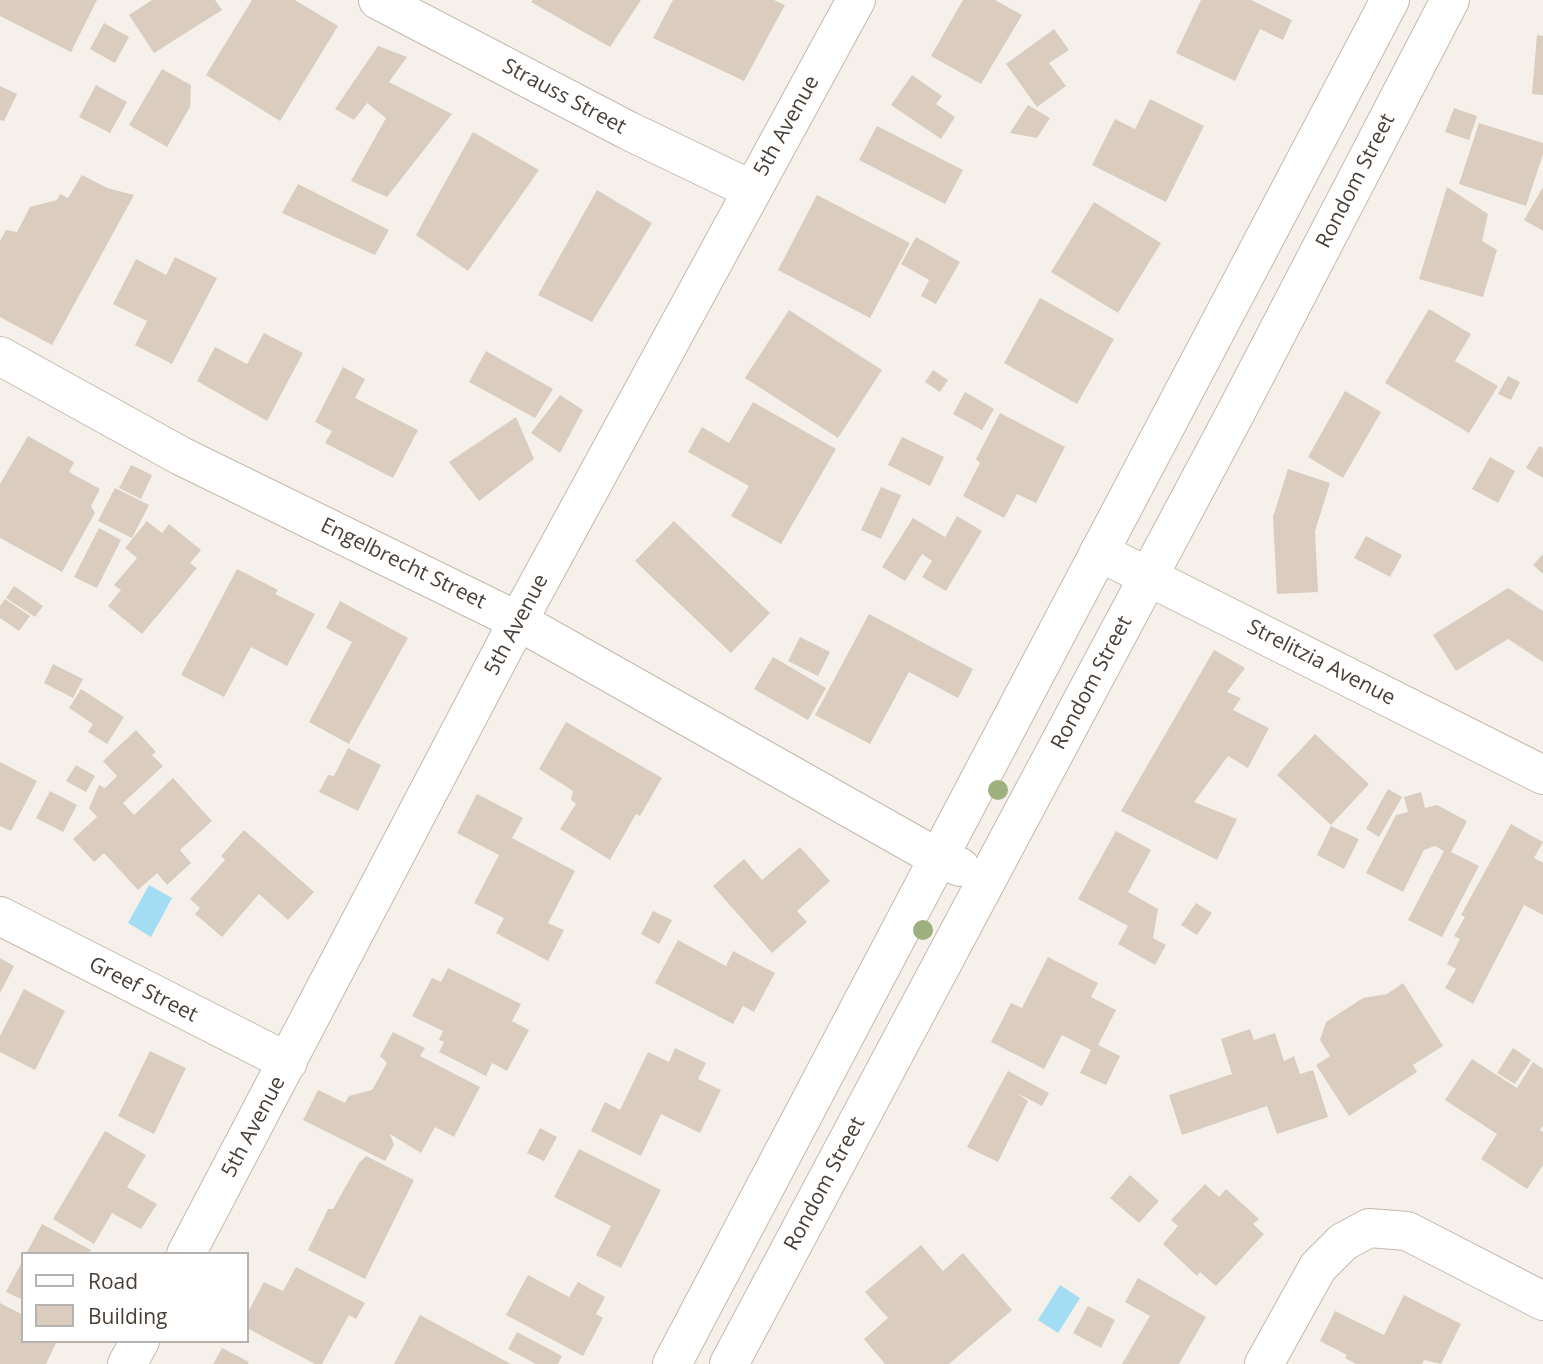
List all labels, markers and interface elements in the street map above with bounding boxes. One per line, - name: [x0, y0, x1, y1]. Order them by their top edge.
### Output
- street label: Strauss Street: [498, 54, 630, 140]
- street label: 5th Avenue: [749, 71, 825, 181]
- street label: Rondom Street: [1311, 110, 1401, 252]
- street label: Engelbrecht Street: [316, 513, 490, 615]
- street label: 5th Avenue: [480, 570, 554, 680]
- street label: Rondom Street: [1046, 612, 1138, 754]
- street label: Strelitzia Avenue: [1243, 615, 1399, 711]
- street label: Greef Street: [84, 952, 202, 1028]
- street label: 5th Avenue: [217, 1072, 291, 1182]
- street label: Rondom Street: [779, 1113, 871, 1255]
- legend: [21, 1252, 248, 1343]
- text: Road: [88, 1267, 138, 1295]
- text: Building: [88, 1302, 167, 1330]

